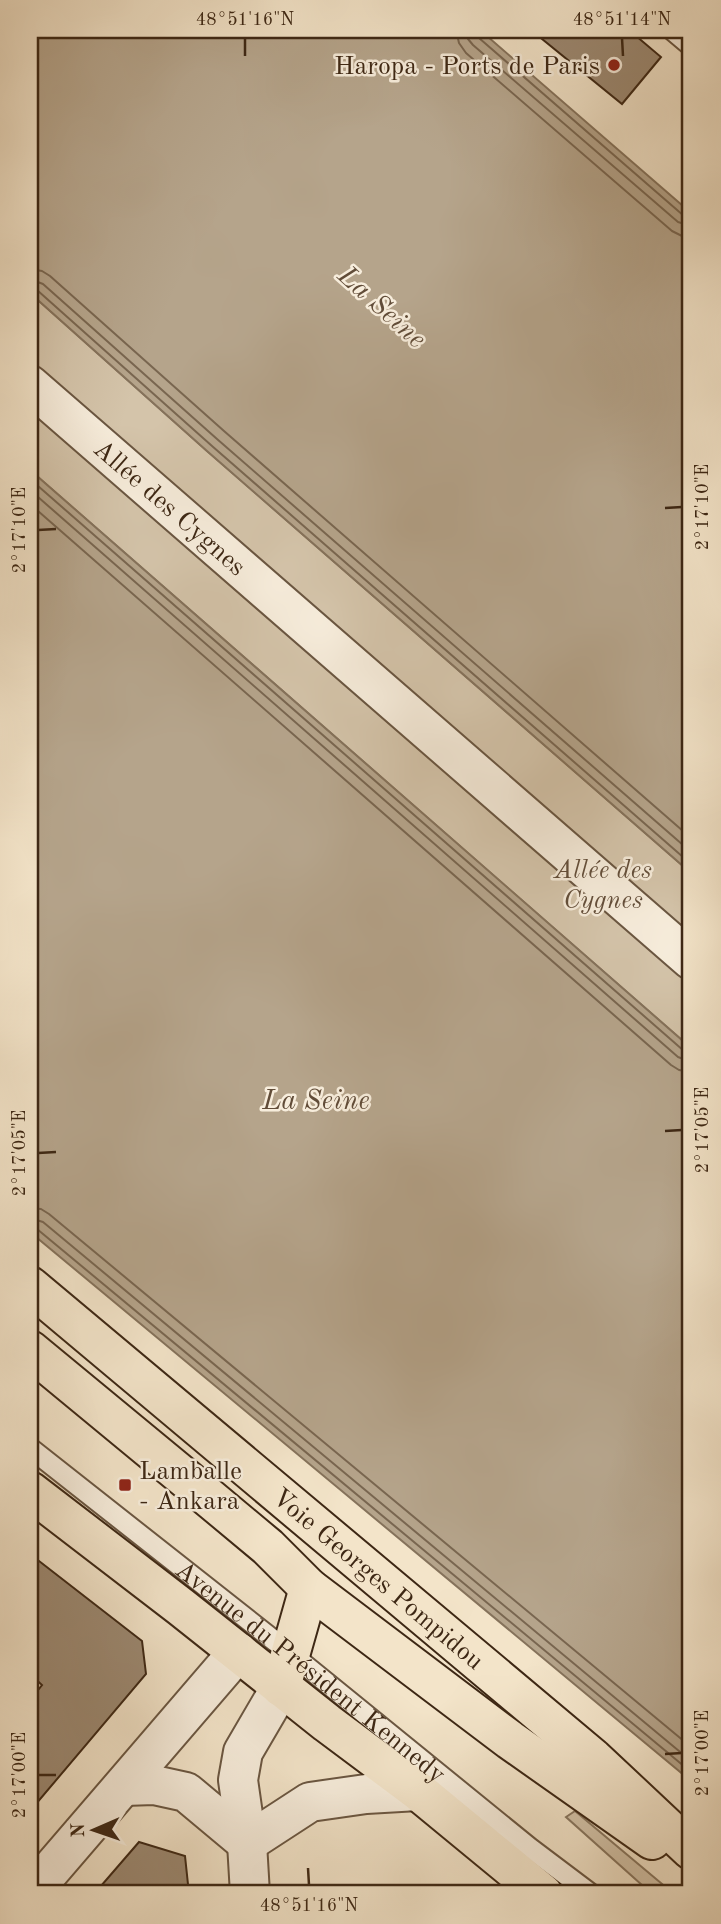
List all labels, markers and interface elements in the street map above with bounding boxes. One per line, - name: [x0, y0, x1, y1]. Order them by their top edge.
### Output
- text: 48°51'16"N: [196, 11, 294, 29]
- text: 48°51'14"N: [573, 11, 671, 29]
- place label: Haropa - Ports de Paris: [334, 54, 600, 80]
- marker: Haropa - Ports de Paris: [606, 57, 622, 73]
- water label: La Seine: [331, 261, 430, 355]
- street label: Allée des Cygnes: [88, 436, 250, 581]
- text: 2°17'10"E: [694, 464, 712, 550]
- text: 2°17'10"E: [11, 487, 29, 573]
- park label: Allée des Cygnes: [552, 858, 652, 914]
- text: 2°17'05"E: [694, 1087, 712, 1173]
- water label: La Seine: [261, 1088, 370, 1116]
- text: 2°17'05"E: [11, 1110, 29, 1196]
- place label: Lamballe - Ankara: [139, 1459, 242, 1515]
- marker: Lamballe - Ankara: [117, 1477, 133, 1493]
- street label: Voie Georges Pompidou: [267, 1484, 488, 1675]
- street label: Avenue du Président Kennedy: [170, 1557, 450, 1789]
- text: 2°17'00"E: [694, 1710, 712, 1796]
- text: 2°17'00"E: [11, 1732, 29, 1818]
- north arrow: [60, 1794, 130, 1864]
- text: N: [70, 1822, 89, 1838]
- text: 48°51'16"N: [260, 1897, 358, 1915]

